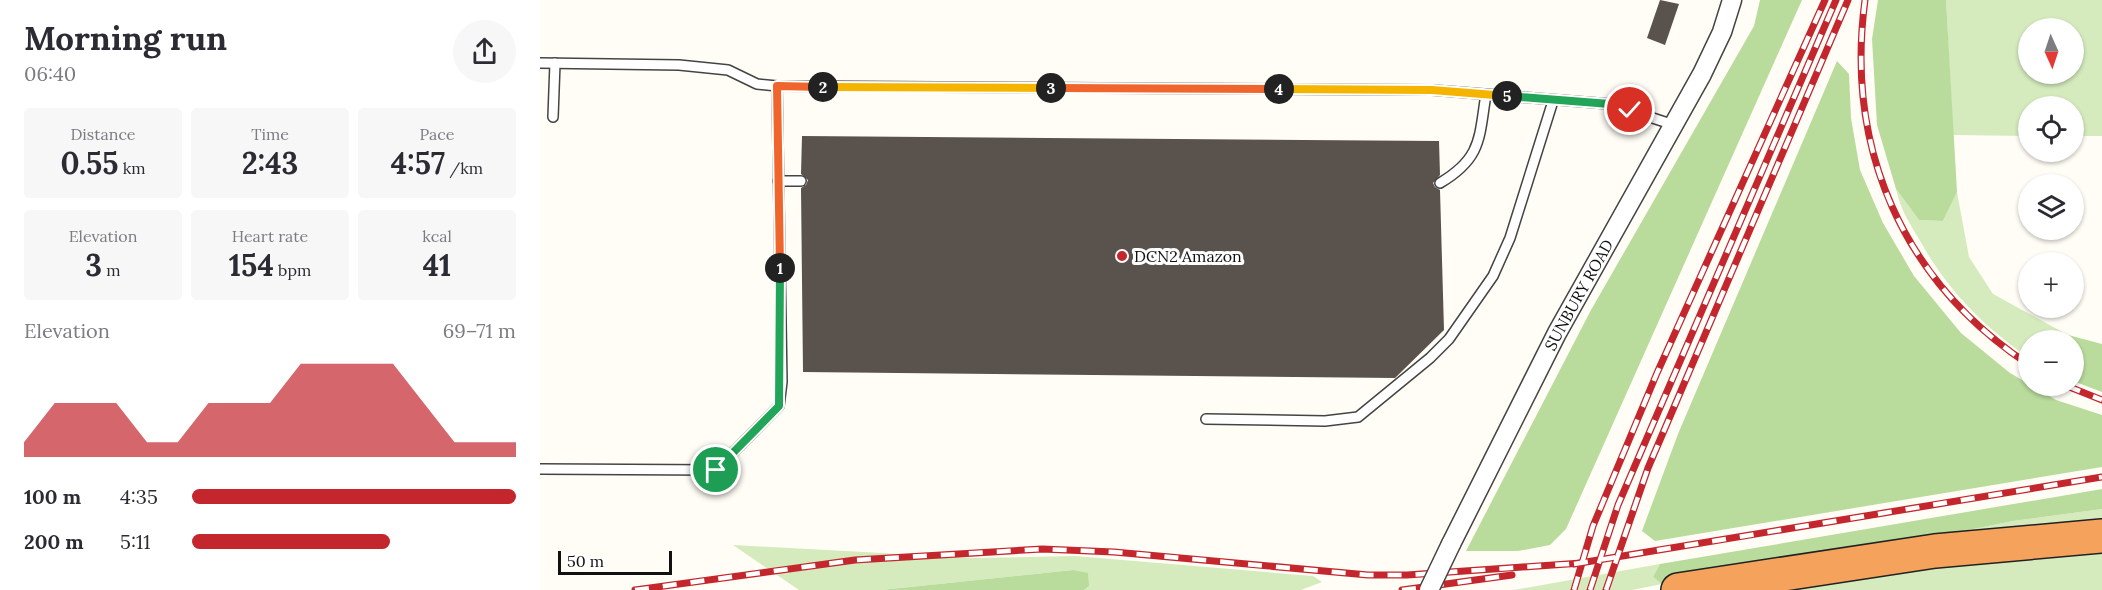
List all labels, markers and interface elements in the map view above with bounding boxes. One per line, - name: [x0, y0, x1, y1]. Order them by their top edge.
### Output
- text: Morning run: [24, 17, 227, 59]
- north arrow: [2018, 18, 2084, 84]
- map controls: [2018, 18, 2084, 396]
- button: share: [453, 20, 516, 83]
- text: 06:40: [24, 61, 76, 86]
- pin: 2: [808, 72, 838, 102]
- pin: 3: [1036, 73, 1066, 103]
- pin: 4: [1264, 74, 1294, 104]
- text: 2: [819, 77, 827, 97]
- text: 3: [1047, 78, 1055, 98]
- text: 4: [1275, 79, 1283, 99]
- pin: 5: [1492, 81, 1522, 111]
- pin: [1604, 84, 1655, 135]
- text: 5: [1503, 86, 1511, 106]
- icon: check: [1613, 93, 1646, 126]
- button: locate: [2018, 96, 2084, 162]
- text: Distance: [70, 124, 136, 144]
- text: Time: [251, 124, 289, 144]
- text: Pace: [420, 124, 454, 144]
- text: 0.55: [60, 144, 118, 182]
- text: 2:43: [242, 144, 298, 182]
- text: 4:57: [391, 144, 445, 182]
- text: km: [118, 158, 146, 178]
- text: /km: [445, 158, 483, 178]
- button: layers: [2018, 174, 2084, 240]
- text: Elevation: [69, 226, 137, 246]
- text: Heart rate: [232, 226, 308, 246]
- text: kcal: [422, 226, 452, 246]
- street label: SUNBURY ROAD: [1540, 236, 1617, 354]
- text: 3: [85, 246, 102, 284]
- text: 154: [229, 246, 274, 284]
- text: 41: [423, 246, 451, 284]
- place label: DCN2 Amazon: [1134, 246, 1242, 266]
- marker: DCN2 Amazon: [1115, 249, 1129, 263]
- button: +: [2018, 252, 2084, 318]
- pin: 1: [765, 253, 795, 283]
- text: 1: [777, 258, 783, 278]
- text: m: [102, 260, 121, 280]
- text: bpm: [274, 260, 311, 280]
- text: Elevation: [24, 318, 110, 343]
- text: 69–71 m: [443, 318, 516, 343]
- button: −: [2018, 330, 2084, 396]
- pin: [690, 444, 741, 495]
- icon: arrive: [699, 453, 732, 486]
- text: 100 m: [24, 484, 81, 509]
- text: 4:35: [120, 484, 158, 509]
- text: 200 m: [24, 529, 84, 554]
- text: 5:11: [120, 529, 150, 554]
- scale bar: [558, 548, 672, 576]
- text: 50 m: [567, 551, 604, 571]

